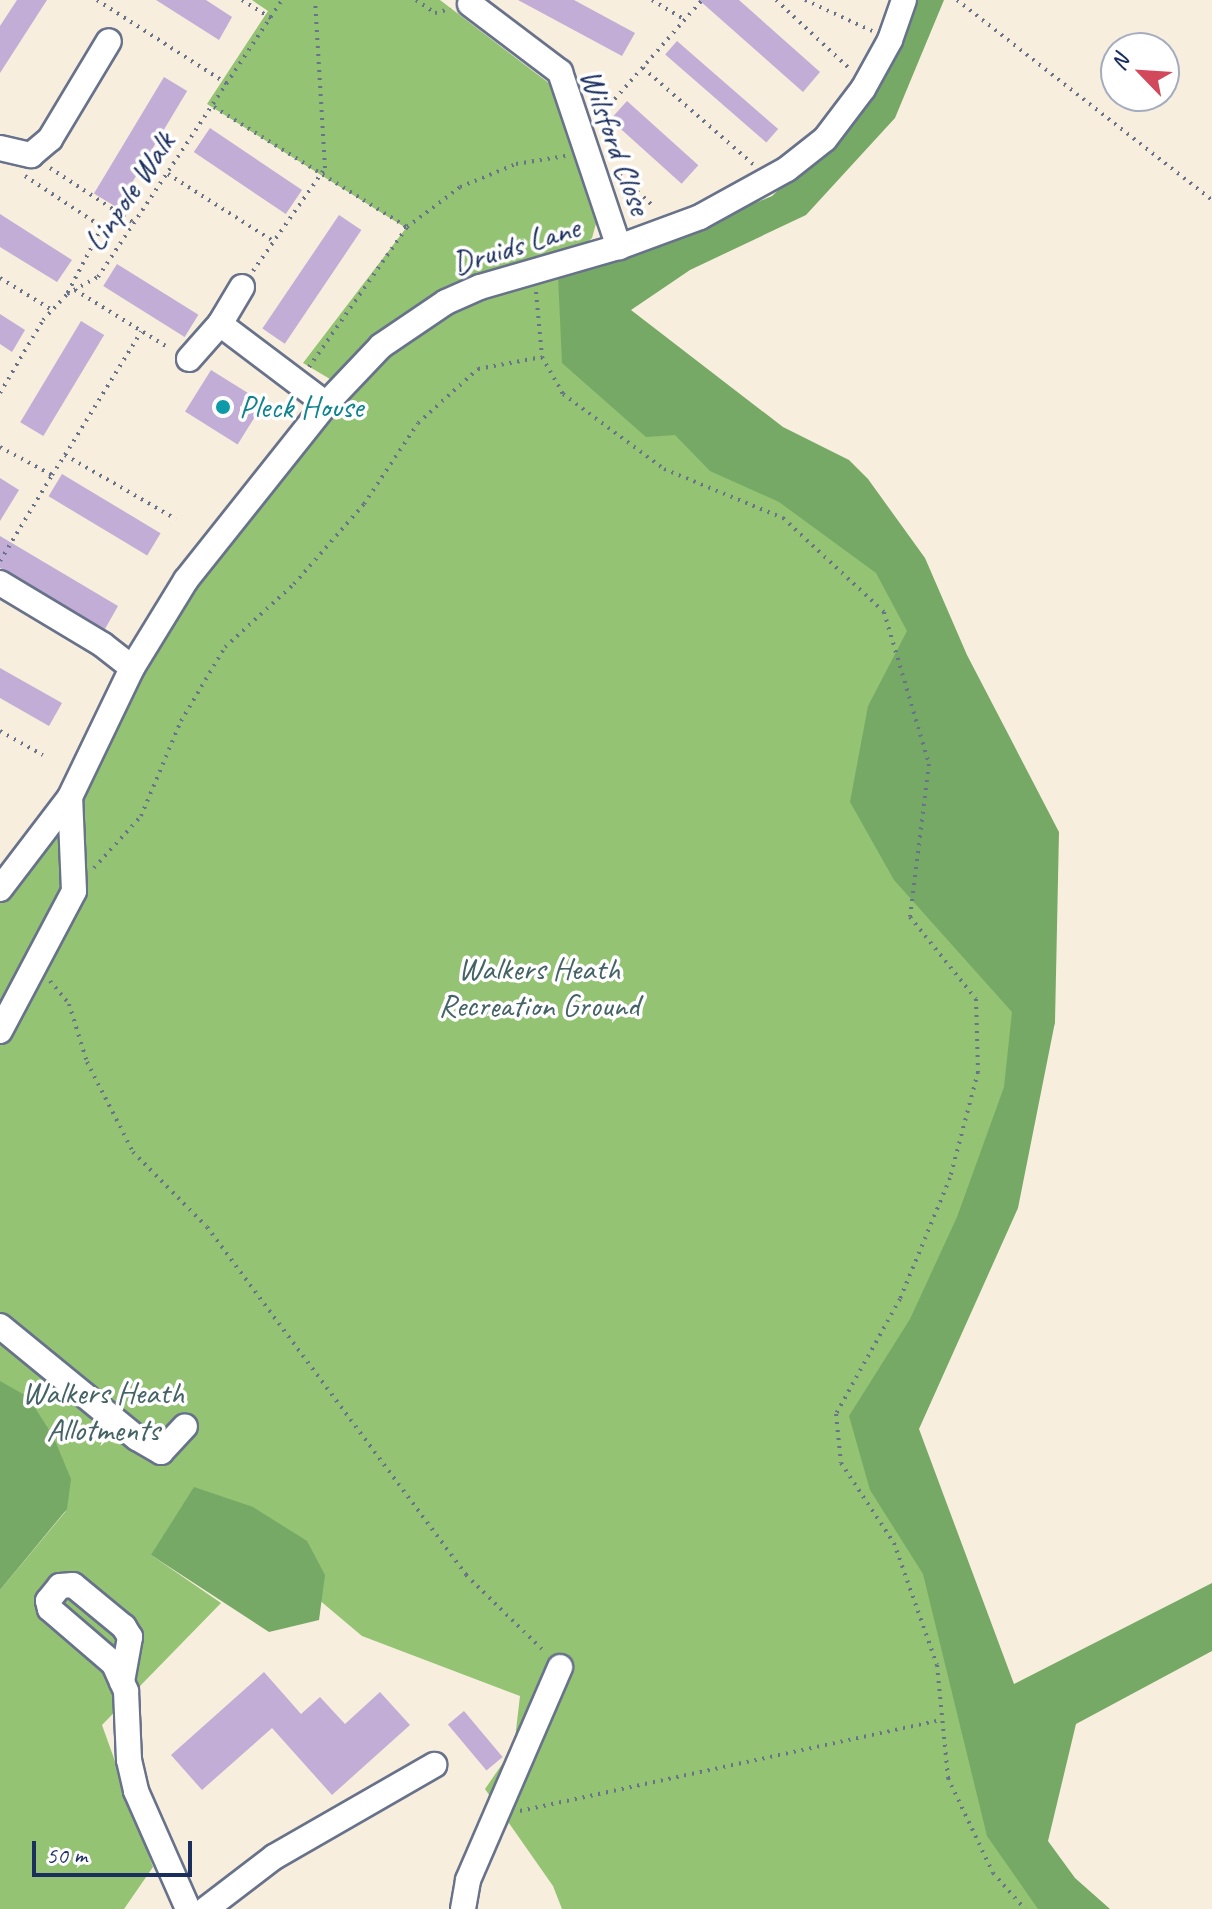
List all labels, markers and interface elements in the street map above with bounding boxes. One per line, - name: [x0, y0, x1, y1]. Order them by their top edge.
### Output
- north arrow: [1100, 32, 1180, 112]
- text: N: [1104, 51, 1136, 75]
- street label: Wilsford Close: [571, 64, 659, 220]
- street label: Linpole Walk: [76, 125, 184, 259]
- street label: Druids Lane: [447, 208, 585, 284]
- place label: Pleck House: [239, 388, 363, 426]
- marker: Pleck House: [214, 398, 232, 416]
- park label: Walkers Heath Recreation Ground: [439, 951, 639, 1026]
- park label: Walkers Heath Allotments: [22, 1375, 184, 1450]
- scale bar: [36, 1825, 196, 1875]
- text: 50 m: [46, 1840, 87, 1870]

